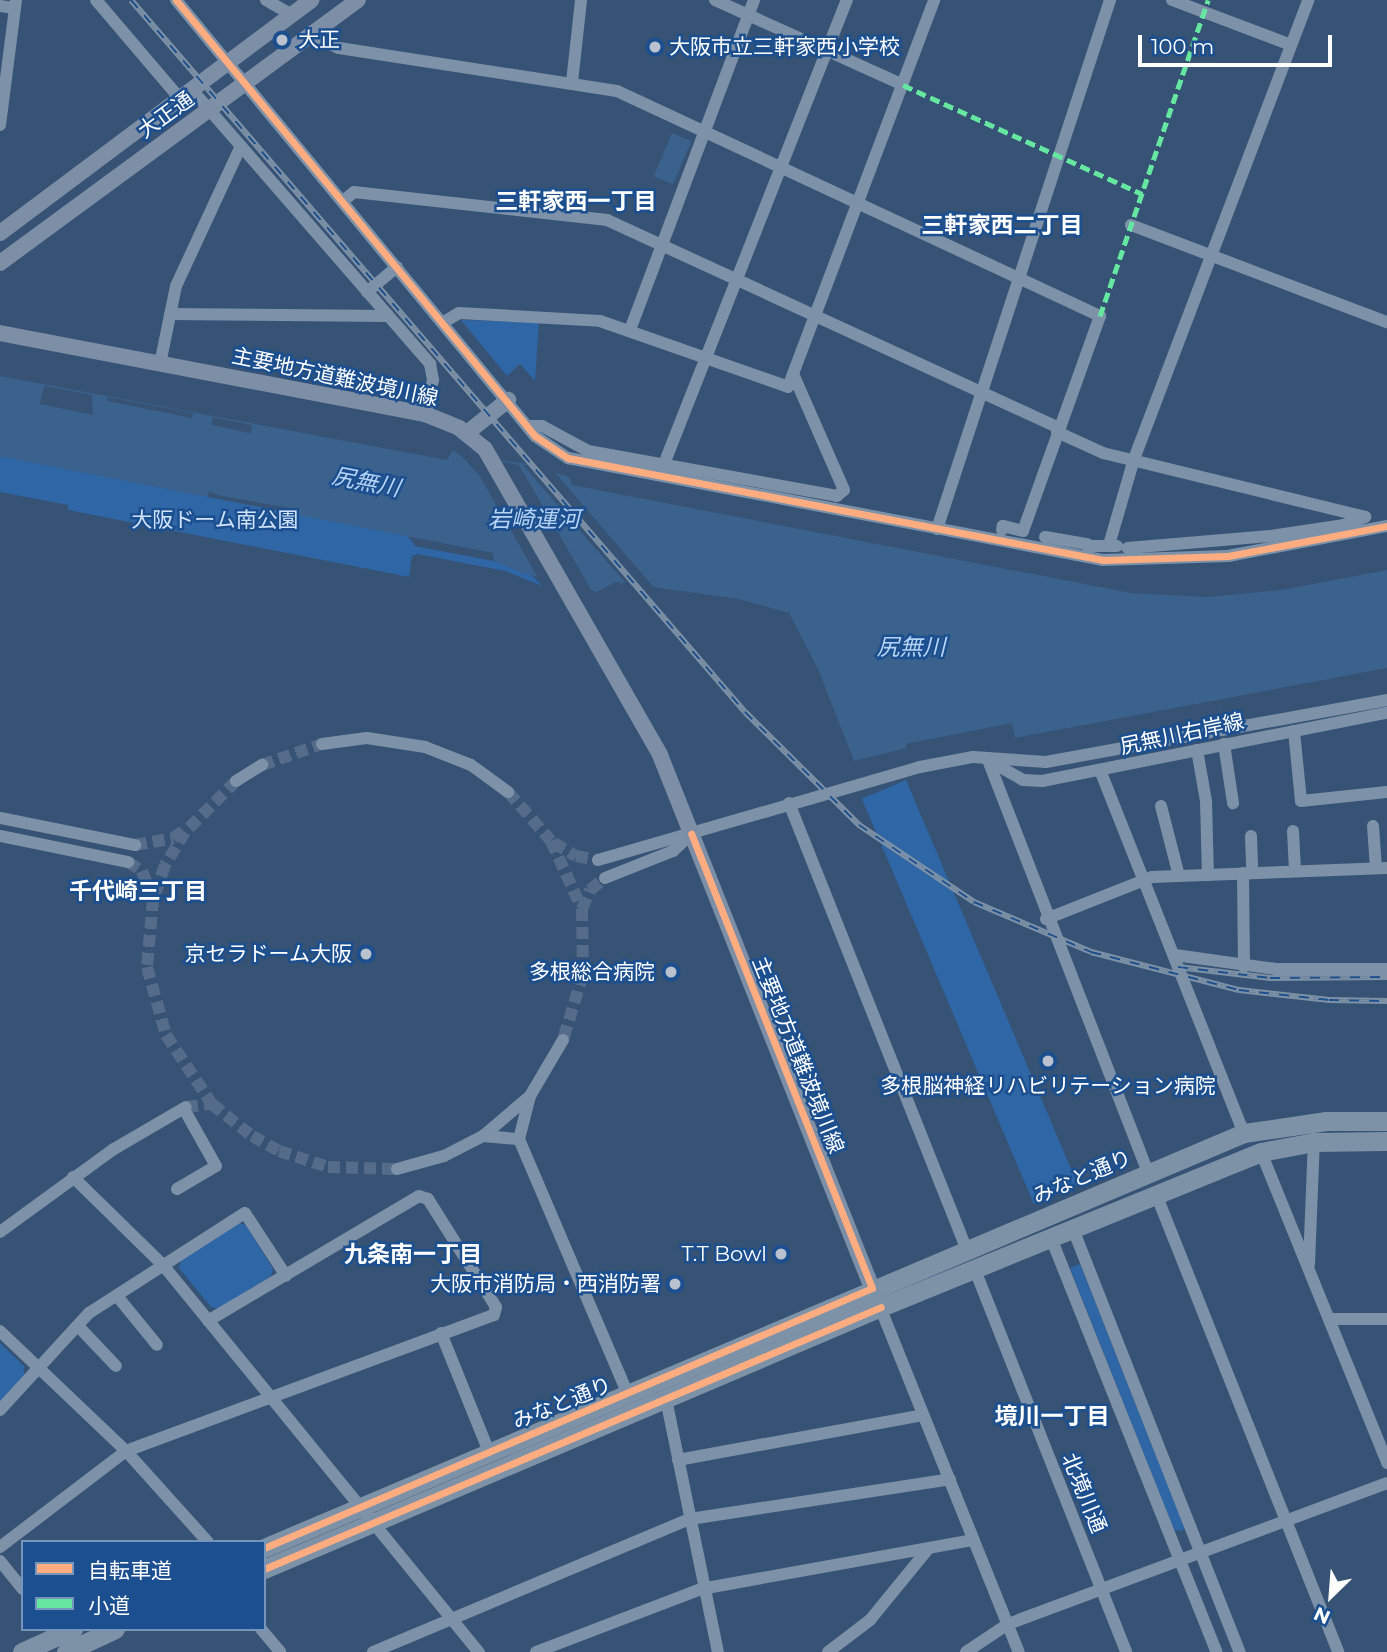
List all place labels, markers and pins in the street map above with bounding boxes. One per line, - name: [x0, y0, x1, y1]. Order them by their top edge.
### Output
- place label: 大正: [298, 27, 340, 53]
- marker: 大正: [272, 30, 292, 50]
- place label: 大阪市立三軒家西小学校: [669, 34, 900, 60]
- marker: 大阪市立三軒家西小学校: [647, 39, 663, 55]
- place label: 京セラドーム大阪: [184, 941, 352, 967]
- marker: 京セラドーム大阪: [358, 946, 374, 962]
- place label: 多根総合病院: [529, 959, 655, 985]
- marker: 多根総合病院: [661, 962, 681, 982]
- marker: 多根脳神経リハビリテーション病院: [1038, 1051, 1058, 1071]
- place label: 多根脳神経リハビリテーション病院: [880, 1073, 1216, 1099]
- place label: T.T Bowl: [681, 1241, 767, 1267]
- marker: T.T Bowl: [773, 1246, 789, 1262]
- place label: 大阪市消防局・西消防署: [430, 1271, 661, 1297]
- marker: 大阪市消防局・西消防署: [667, 1276, 683, 1292]

